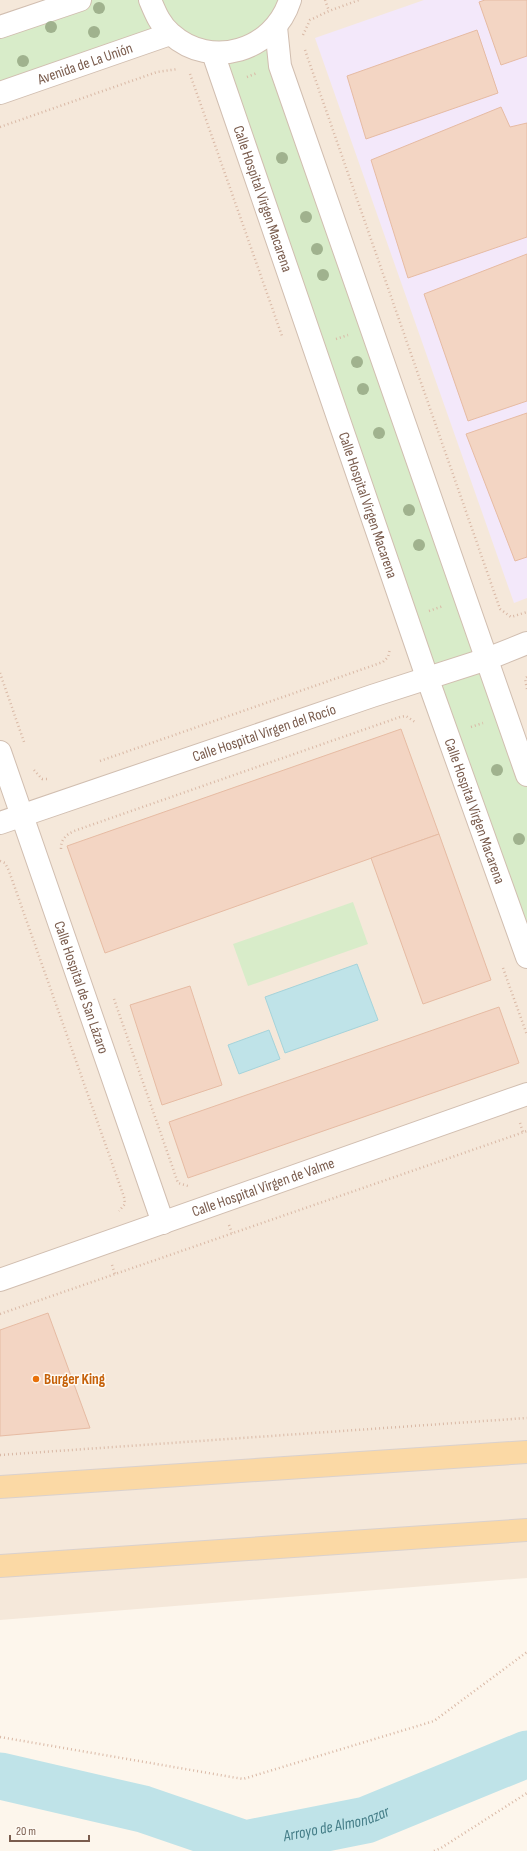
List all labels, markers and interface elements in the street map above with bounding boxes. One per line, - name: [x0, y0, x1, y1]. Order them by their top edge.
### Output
- street label: Avenida de La Unión: [34, 38, 135, 89]
- street label: Calle Hospital Virgen Macarena: [229, 123, 297, 275]
- street label: Calle Hospital Virgen Macarena: [334, 429, 402, 581]
- street label: Calle Hospital Virgen del Rocío: [190, 700, 338, 766]
- street label: Calle Hospital Virgen Macarena: [440, 736, 510, 887]
- street label: Calle Hospital de San Lázaro: [50, 918, 113, 1056]
- street label: Calle Hospital Virgen de Valme: [189, 1153, 337, 1221]
- place label: Burger King: [44, 1370, 106, 1389]
- marker: Burger King: [31, 1374, 41, 1384]
- water label: Arroyo de Almonazar: [281, 1802, 393, 1846]
- scale bar: [10, 1817, 89, 1843]
- text: 20 m: [16, 1824, 36, 1839]

